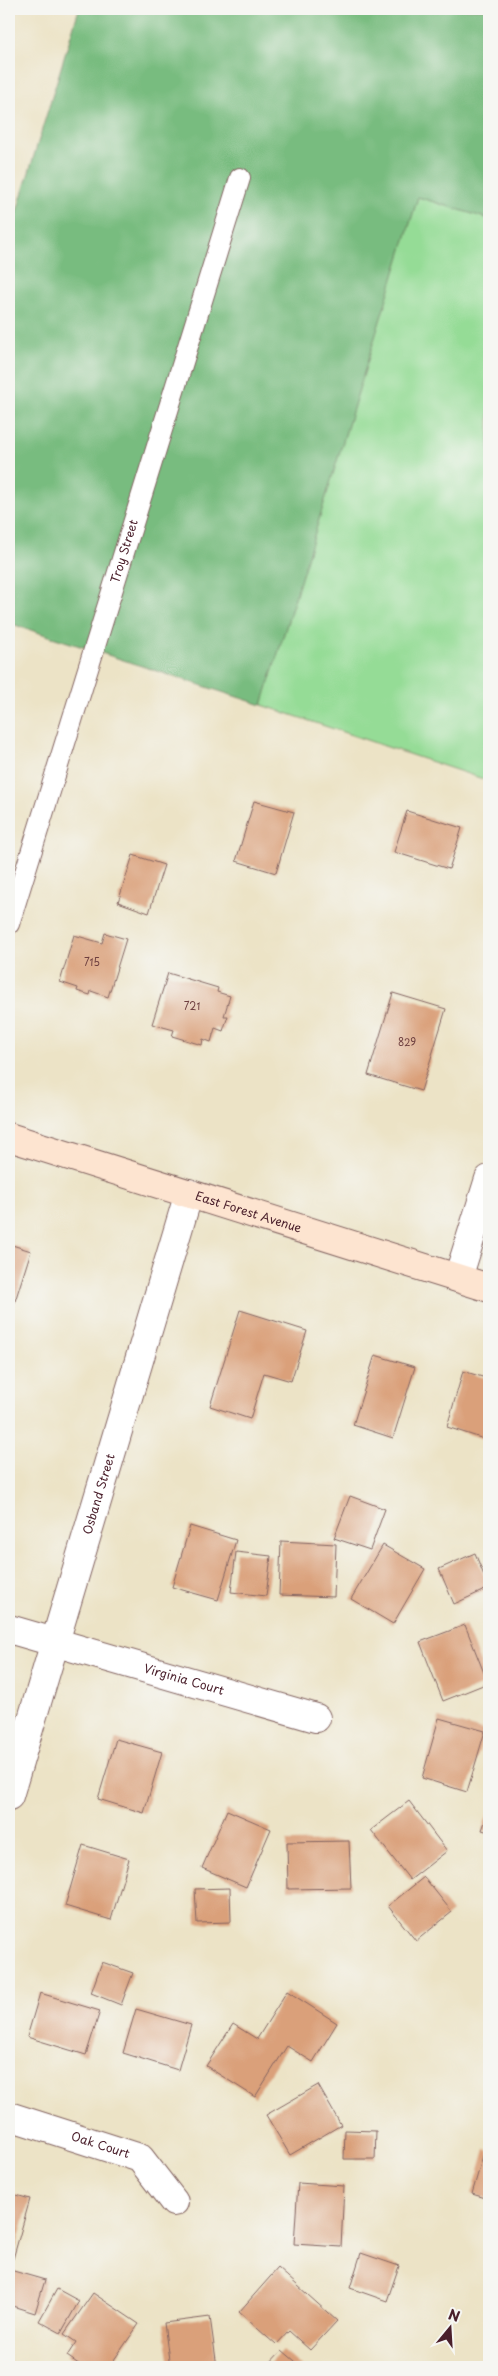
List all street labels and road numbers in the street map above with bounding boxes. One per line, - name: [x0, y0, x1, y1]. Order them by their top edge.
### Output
- street label: Troy Street: [105, 517, 142, 585]
- street label: East Forest Avenue: [193, 1186, 304, 1237]
- street label: Osband Street: [78, 1451, 119, 1536]
- street label: Virginia Court: [142, 1659, 226, 1699]
- street label: Oak Court: [69, 2127, 132, 2162]

